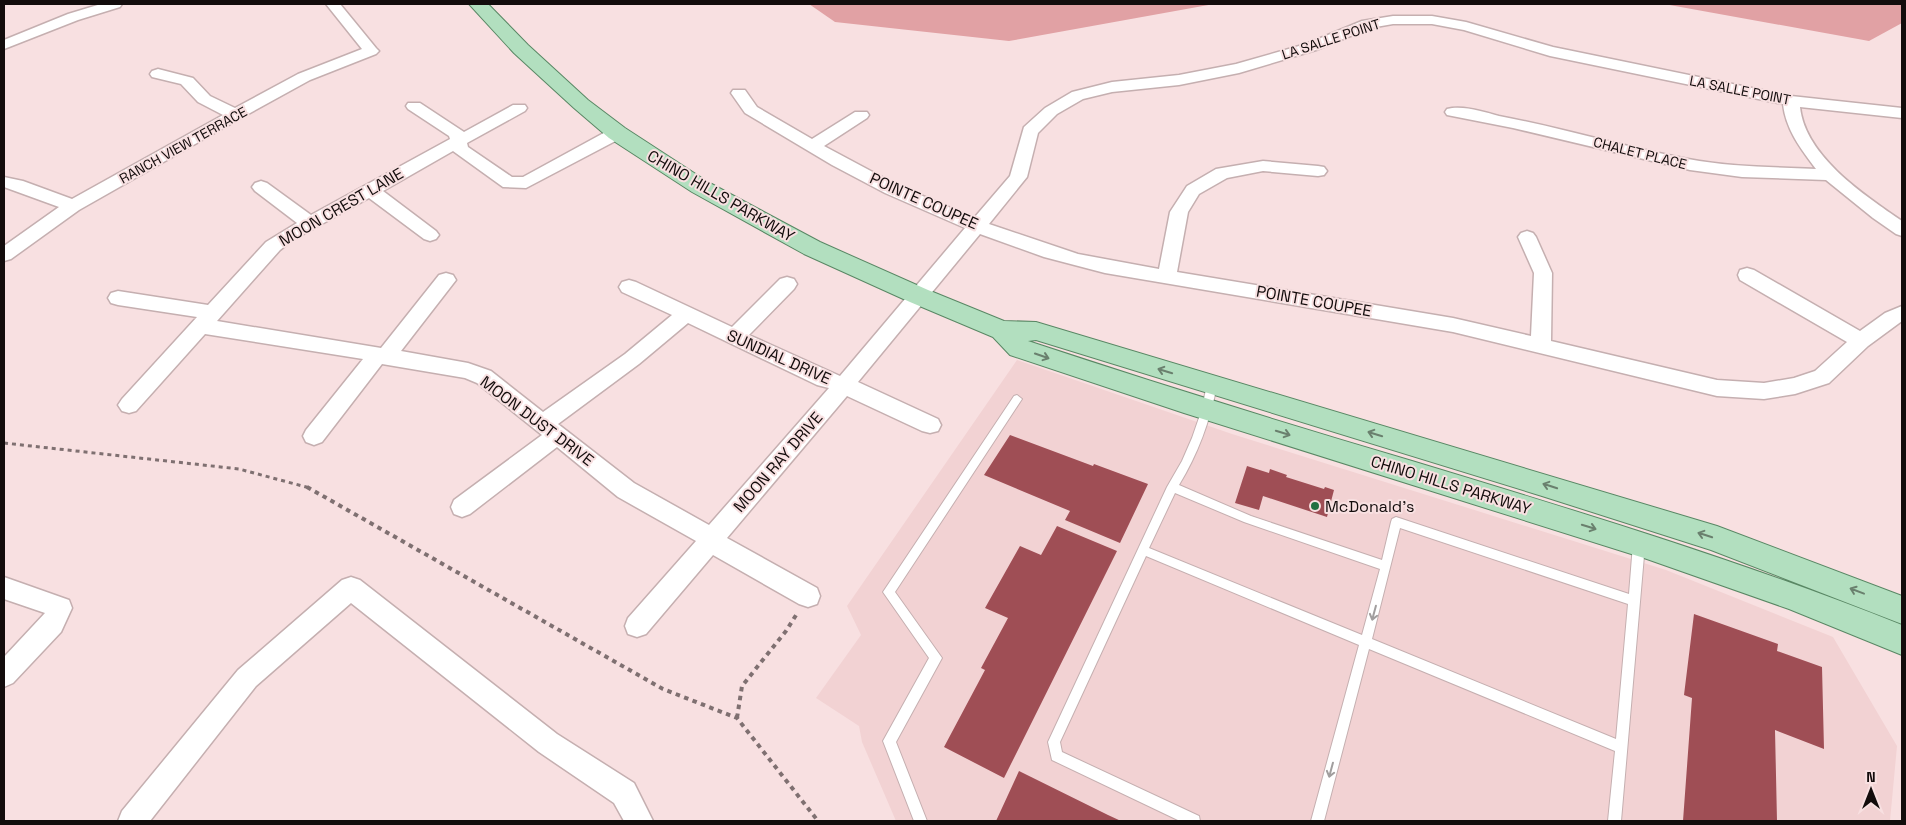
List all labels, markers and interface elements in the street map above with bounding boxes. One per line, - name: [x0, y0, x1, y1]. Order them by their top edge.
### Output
- street label: LA SALLE POINT: [1279, 15, 1383, 63]
- street label: LA SALLE POINT: [1688, 71, 1792, 109]
- street label: RANCH VIEW TERRACE: [116, 102, 250, 188]
- street label: CHALET PLACE: [1591, 133, 1689, 173]
- street label: CHINO HILLS PARKWAY: [644, 145, 799, 247]
- street label: MOON CREST LANE: [275, 163, 407, 251]
- street label: POINTE COUPEE: [866, 168, 982, 234]
- street label: POINTE COUPEE: [1255, 281, 1373, 321]
- street label: SUNDIAL DRIVE: [724, 325, 834, 389]
- one-way arrow: [1034, 352, 1049, 361]
- one-way arrow: [1157, 365, 1173, 375]
- street label: MOON DUST DRIVE: [476, 371, 598, 471]
- street label: MOON RAY DRIVE: [729, 408, 827, 516]
- one-way arrow: [1367, 428, 1383, 438]
- one-way arrow: [1275, 429, 1290, 438]
- street label: CHINO HILLS PARKWAY: [1368, 451, 1534, 519]
- one-way arrow: [1542, 481, 1558, 491]
- place label: McDonald's: [1325, 496, 1415, 517]
- marker: McDonald's: [1309, 500, 1321, 512]
- one-way arrow: [1580, 523, 1596, 533]
- one-way arrow: [1697, 530, 1713, 539]
- one-way arrow: [1850, 586, 1865, 595]
- one-way arrow: [1369, 604, 1378, 620]
- one-way arrow: [1326, 761, 1335, 777]
- north arrow: [1846, 765, 1896, 815]
- text: N: [1866, 768, 1876, 786]

